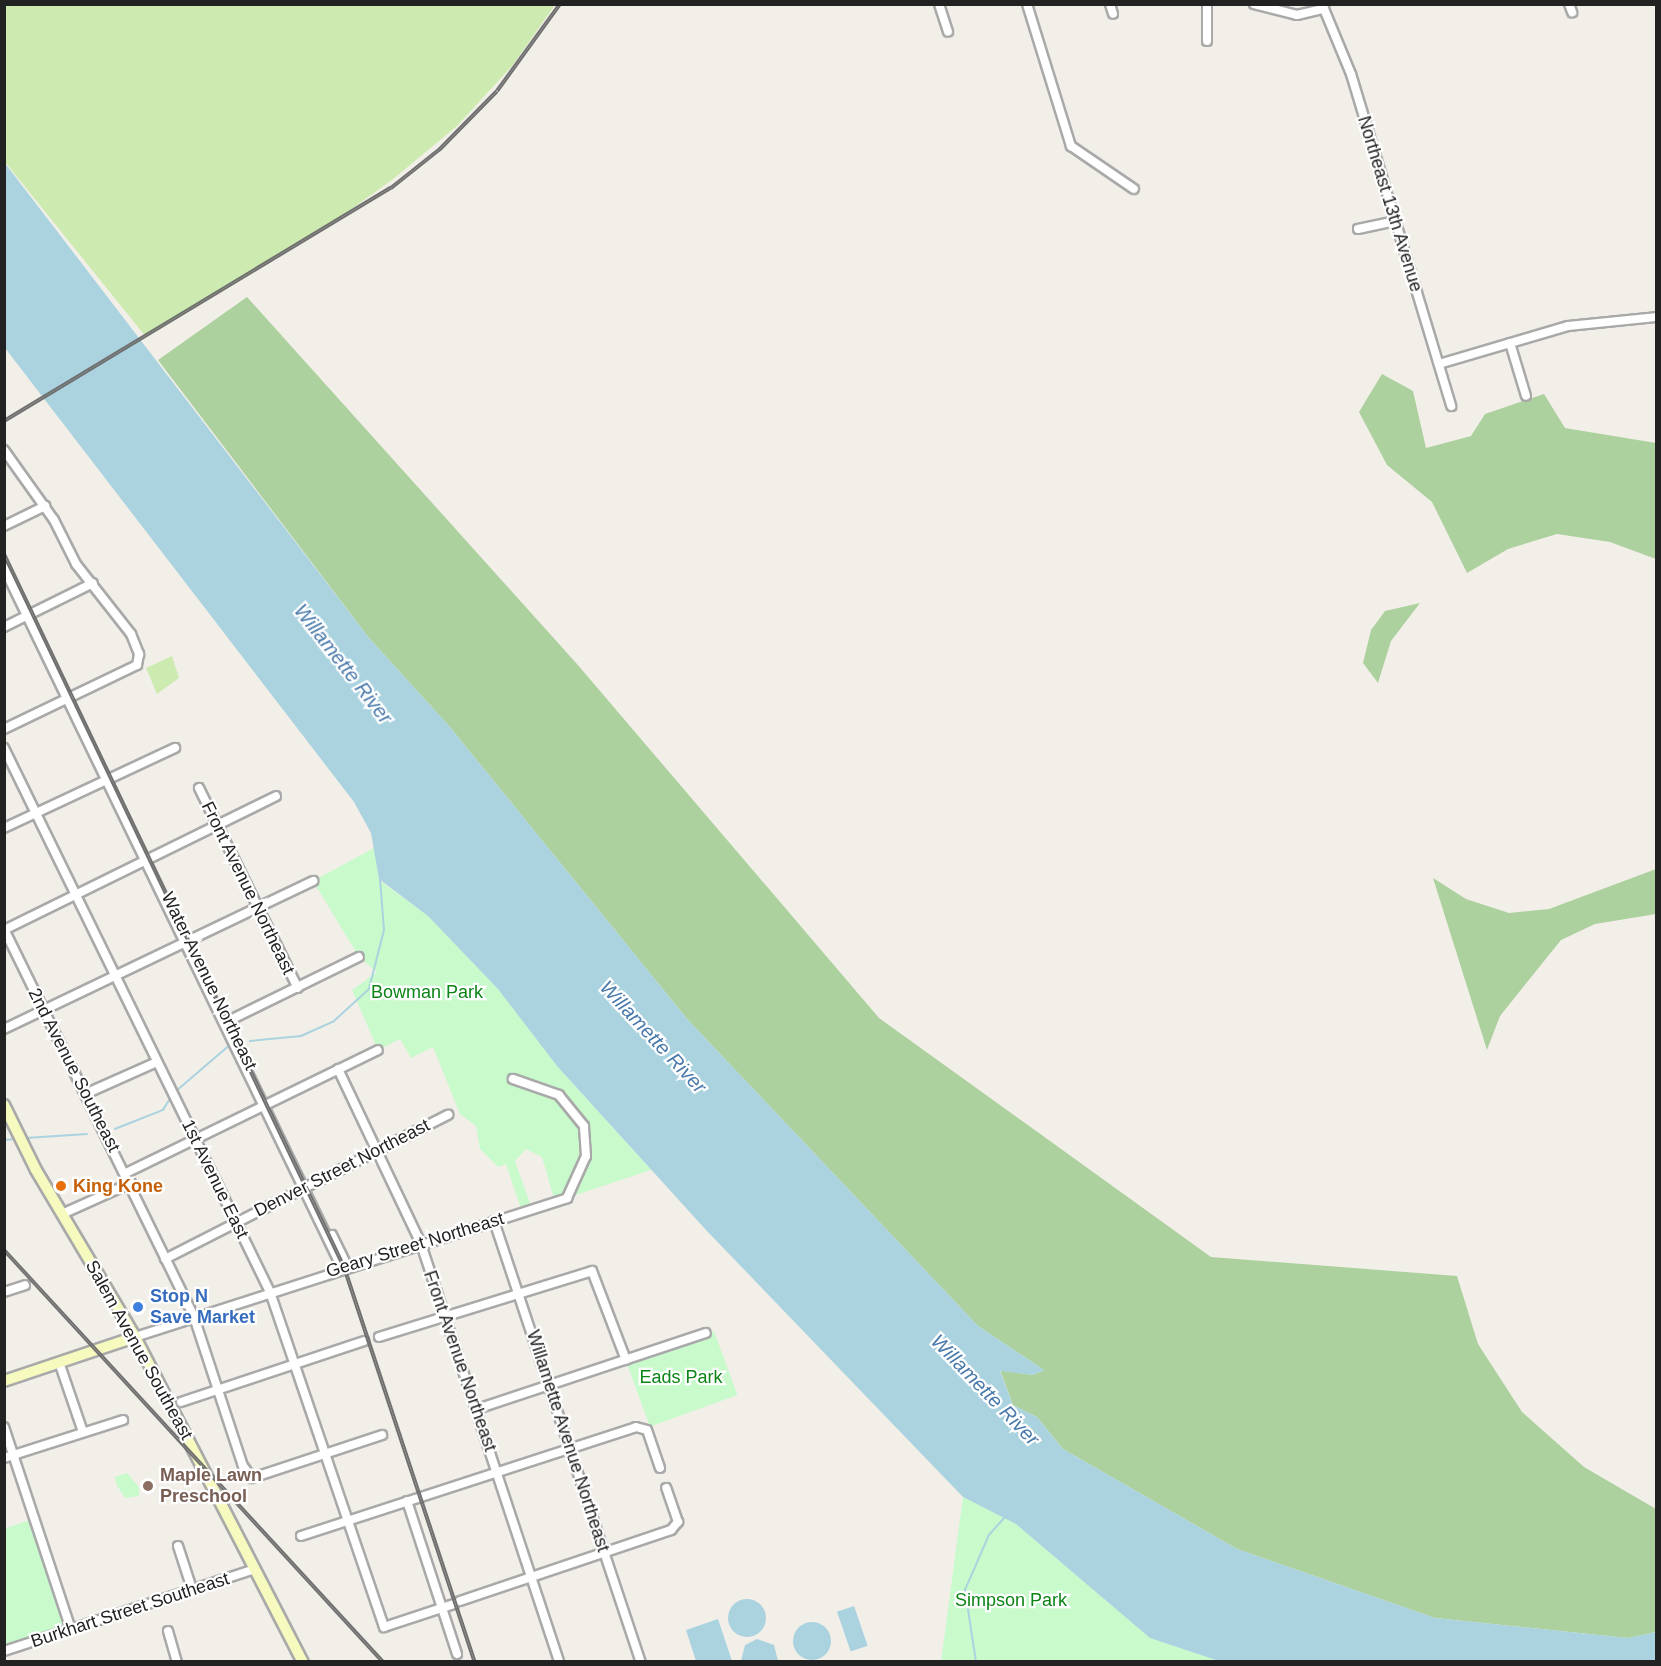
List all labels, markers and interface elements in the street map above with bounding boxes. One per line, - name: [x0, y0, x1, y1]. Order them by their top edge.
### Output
- street label: Northeast 13th Avenue: [1353, 113, 1427, 295]
- water label: Willamette River: [289, 599, 397, 729]
- street label: Front Avenue Northeast: [196, 798, 300, 978]
- street label: Water Avenue Northeast: [156, 888, 262, 1074]
- water label: Willamette River: [595, 976, 711, 1098]
- park label: Bowman Park: [371, 981, 483, 1003]
- street label: 2nd Avenue Southeast: [23, 984, 125, 1156]
- street label: Denver Street Northeast: [251, 1114, 433, 1222]
- street label: 1st Avenue East: [177, 1116, 253, 1242]
- place label: King Kone: [73, 1175, 163, 1197]
- marker: King Kone: [54, 1179, 68, 1193]
- street label: Geary Street Northeast: [323, 1208, 507, 1282]
- street label: Salem Avenue Southeast: [80, 1256, 198, 1444]
- street label: Front Avenue Northeast: [419, 1267, 501, 1455]
- place label: Stop N Save Market: [150, 1286, 255, 1328]
- marker: Stop N Save Market: [131, 1300, 145, 1314]
- street label: Willamette Avenue Northeast: [522, 1327, 614, 1555]
- water label: Willamette River: [926, 1329, 1044, 1451]
- park label: Eads Park: [639, 1366, 723, 1388]
- place label: Maple Lawn Preschool: [160, 1465, 262, 1508]
- marker: Maple Lawn Preschool: [141, 1479, 155, 1493]
- street label: Burkhart Street Southeast: [28, 1568, 232, 1652]
- park label: Simpson Park: [955, 1589, 1067, 1611]

